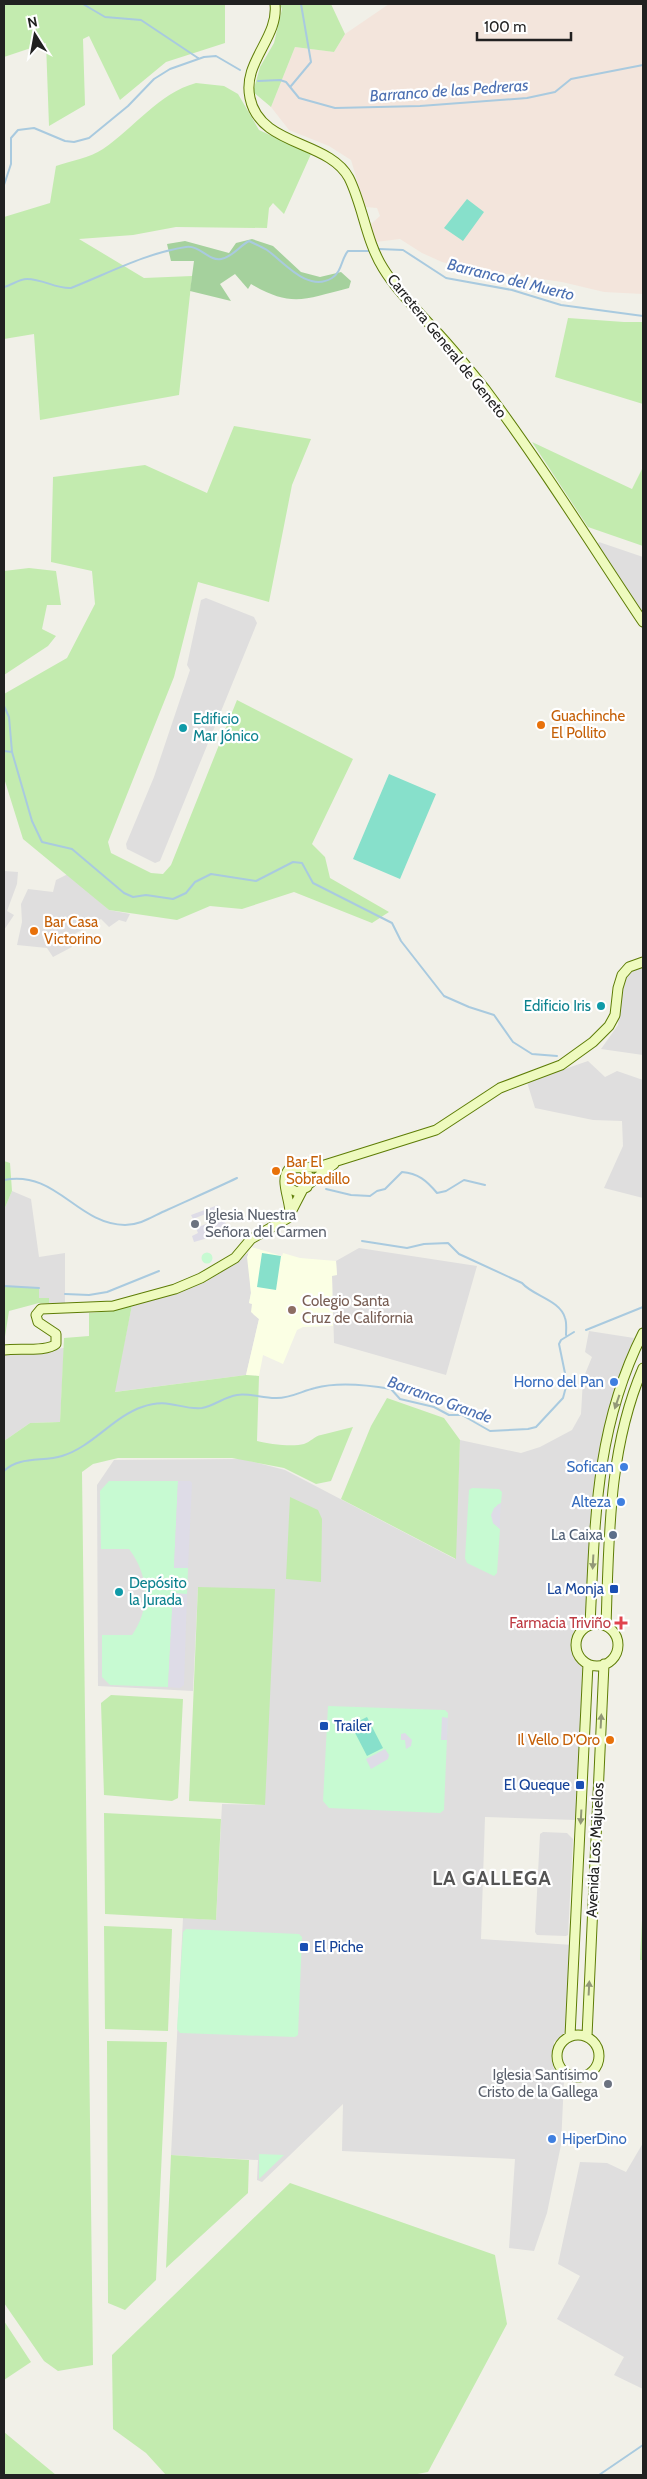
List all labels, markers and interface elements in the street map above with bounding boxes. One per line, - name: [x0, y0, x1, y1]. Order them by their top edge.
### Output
- north arrow: [10, 10, 60, 60]
- scale bar: [477, 10, 571, 42]
- text: N: [26, 12, 39, 32]
- text: 100 m: [484, 18, 526, 36]
- water label: Barranco de las Pedreras: [369, 75, 529, 106]
- water label: Barranco del Muerto: [445, 255, 576, 304]
- street label: Carretera General de Geneto: [383, 270, 511, 422]
- place label: Guachinche El Pollito: [551, 707, 625, 742]
- place label: Edificio Mar Jónico: [193, 710, 259, 745]
- marker: Guachinche El Pollito: [535, 719, 547, 731]
- marker: Edificio Mar Jónico: [177, 722, 189, 734]
- place label: Bar Casa Victorino: [44, 913, 102, 948]
- marker: Bar Casa Victorino: [28, 925, 40, 937]
- place label: Edificio Iris: [524, 997, 591, 1015]
- marker: Edificio Iris: [595, 1000, 607, 1012]
- place label: Bar El Sobradillo: [286, 1153, 350, 1188]
- marker: Bar El Sobradillo: [270, 1165, 282, 1177]
- place label: Iglesia Nuestra Señora del Carmen: [205, 1206, 327, 1241]
- marker: Iglesia Nuestra Señora del Carmen: [189, 1218, 201, 1230]
- place label: Colegio Santa Cruz de California: [302, 1292, 414, 1327]
- marker: Colegio Santa Cruz de California: [286, 1304, 298, 1316]
- water label: Barranco Grande: [385, 1372, 495, 1427]
- place label: Horno del Pan: [514, 1373, 604, 1391]
- marker: Horno del Pan: [608, 1376, 620, 1388]
- one-way arrow: [613, 1395, 621, 1410]
- place label: Sofican: [567, 1458, 614, 1476]
- marker: Sofican: [618, 1461, 630, 1473]
- place label: Alteza: [571, 1493, 612, 1511]
- marker: Alteza: [615, 1496, 627, 1508]
- place label: La Caixa: [551, 1526, 604, 1544]
- marker: La Caixa: [607, 1529, 619, 1541]
- one-way arrow: [589, 1554, 597, 1570]
- place label: Depósito la Jurada: [129, 1574, 187, 1609]
- place label: La Monja: [547, 1580, 605, 1598]
- marker: La Monja: [608, 1583, 620, 1595]
- marker: Depósito la Jurada: [113, 1586, 125, 1598]
- place label: Farmacia Triviño: [509, 1614, 611, 1632]
- marker: Farmacia Triviño: [615, 1617, 627, 1629]
- one-way arrow: [597, 1712, 605, 1728]
- place label: Trailer: [334, 1717, 372, 1735]
- marker: Trailer: [318, 1720, 330, 1732]
- place label: Il Vello D'Oro: [517, 1731, 600, 1749]
- marker: Il Vello D'Oro: [604, 1734, 616, 1746]
- place label: El Queque: [504, 1776, 570, 1794]
- marker: El Queque: [574, 1779, 586, 1791]
- street label: Avenida Los Majuelos: [582, 1782, 608, 1918]
- one-way arrow: [577, 1810, 585, 1826]
- district label: LA GALLEGA: [432, 1866, 552, 1890]
- place label: El Piche: [314, 1938, 364, 1956]
- marker: El Piche: [298, 1941, 310, 1953]
- one-way arrow: [585, 1979, 593, 1995]
- place label: Iglesia Santísimo Cristo de la Gallega: [478, 2066, 599, 2101]
- marker: Iglesia Santísimo Cristo de la Gallega: [602, 2078, 614, 2090]
- place label: HiperDino: [562, 2130, 627, 2148]
- marker: HiperDino: [546, 2133, 558, 2145]

